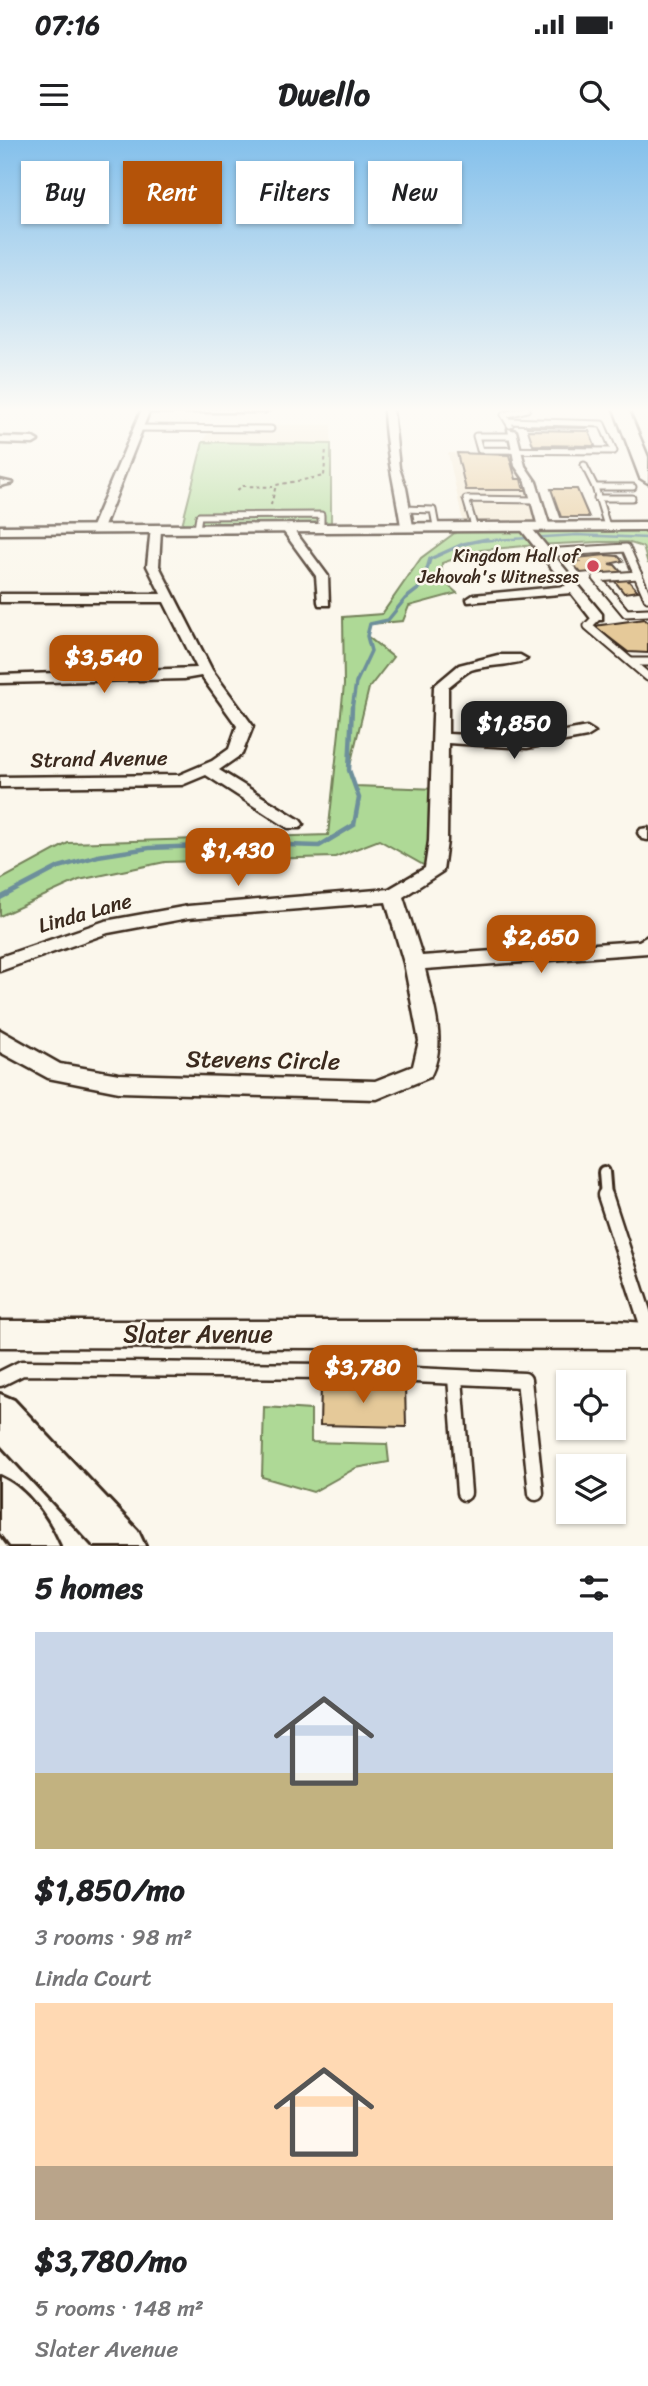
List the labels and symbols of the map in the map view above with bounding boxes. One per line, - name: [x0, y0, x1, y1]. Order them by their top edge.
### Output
- place label: Kingdom Hall of Jehovah's Witnesses: [417, 540, 582, 593]
- marker: Kingdom Hall of Jehovah's Witnesses: [585, 558, 601, 574]
- pin: $3,540: [47, 636, 161, 695]
- pin: $1,850: [457, 702, 571, 761]
- street label: Strand Avenue: [30, 739, 168, 779]
- pin: $1,430: [181, 828, 295, 888]
- street label: Linda Lane: [33, 881, 137, 945]
- pin: $2,650: [484, 916, 598, 975]
- street label: Stevens Circle: [185, 1038, 341, 1082]
- street label: Slater Avenue: [123, 1313, 273, 1355]
- pin: $3,780: [306, 1346, 420, 1405]

